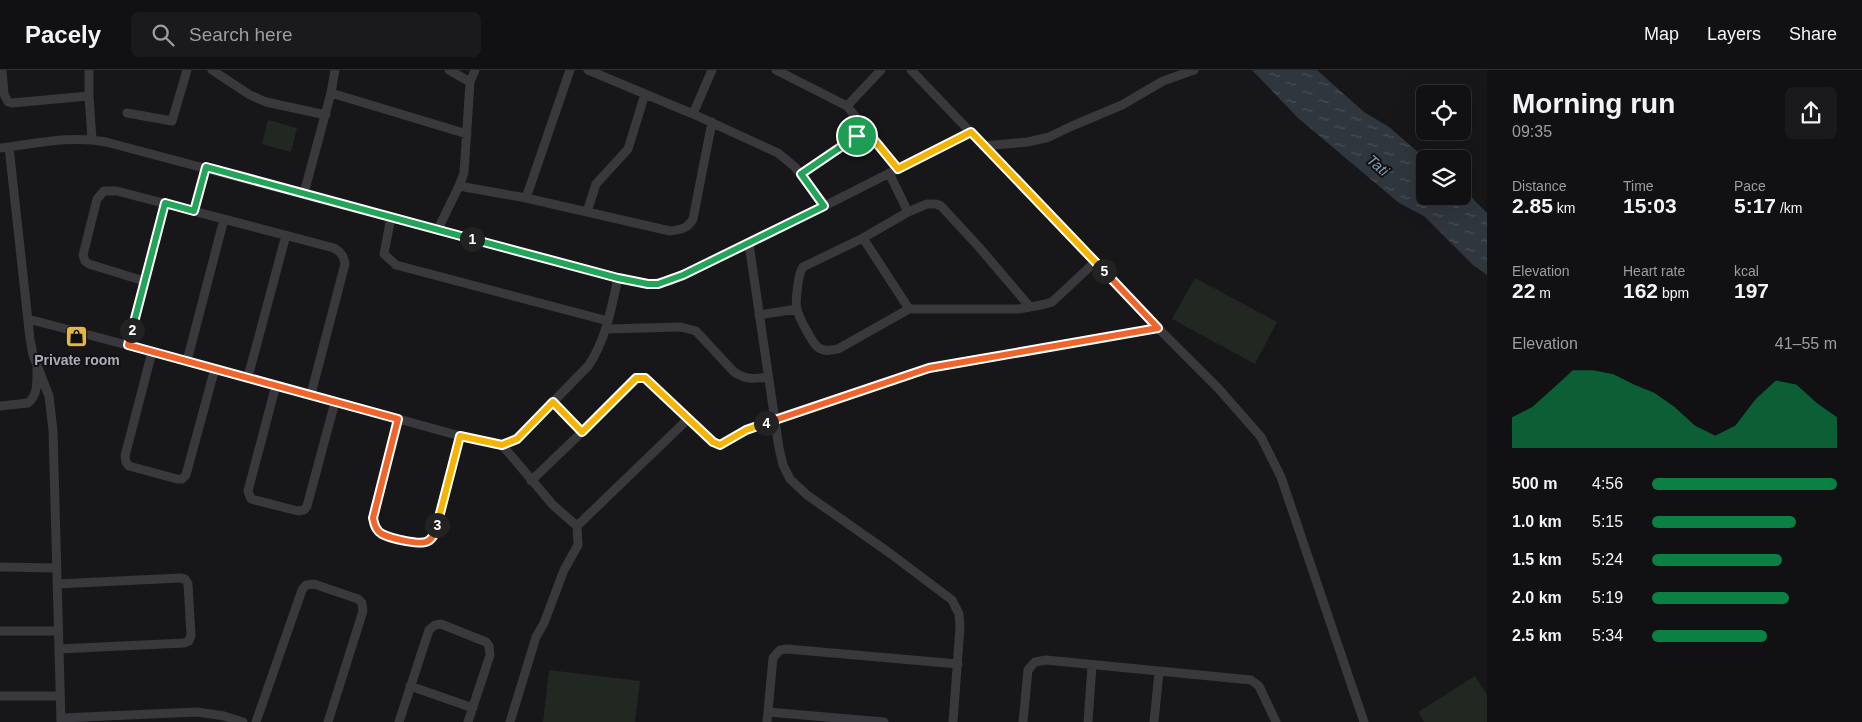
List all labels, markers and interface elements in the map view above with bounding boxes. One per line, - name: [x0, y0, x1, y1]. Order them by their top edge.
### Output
- search box: [131, 12, 481, 57]
- text: Pacely: [25, 21, 101, 48]
- icon: search: [149, 21, 177, 49]
- text: Search here: [189, 24, 293, 45]
- text: Map: [1644, 24, 1679, 44]
- text: Layers: [1707, 24, 1761, 44]
- text: Share: [1789, 24, 1837, 44]
- map controls: [1416, 85, 1471, 205]
- button: locate: [1416, 85, 1471, 140]
- button: share: [1785, 87, 1837, 139]
- text: Morning run: [1512, 88, 1675, 119]
- pin: [836, 115, 878, 157]
- icon: arrive: [843, 122, 871, 150]
- text: 09:35: [1512, 123, 1552, 140]
- button: layers: [1416, 150, 1471, 205]
- water label: Tati: [1364, 151, 1393, 180]
- text: Distance: [1512, 178, 1566, 194]
- text: Time: [1623, 178, 1654, 194]
- text: Pace: [1734, 178, 1766, 194]
- text: 2.85: [1512, 194, 1553, 217]
- text: 15:03: [1623, 194, 1677, 217]
- text: 5:17: [1734, 194, 1776, 217]
- text: km: [1553, 200, 1575, 216]
- text: /km: [1776, 200, 1802, 216]
- pin: 1: [460, 226, 484, 252]
- text: 1: [469, 231, 476, 247]
- pin: 5: [1092, 258, 1116, 284]
- text: 5: [1101, 263, 1108, 279]
- text: Elevation: [1512, 263, 1570, 279]
- text: Heart rate: [1623, 263, 1685, 279]
- text: kcal: [1734, 263, 1759, 279]
- text: 22: [1512, 279, 1535, 302]
- text: 162: [1623, 279, 1658, 302]
- text: 197: [1734, 279, 1769, 302]
- text: m: [1535, 285, 1551, 301]
- text: bpm: [1658, 285, 1689, 301]
- pin: 2: [120, 318, 144, 342]
- text: 2: [129, 322, 136, 338]
- shop icon: Private room: [65, 325, 89, 349]
- text: Elevation: [1512, 335, 1578, 352]
- text: 41–55 m: [1775, 335, 1837, 352]
- place label: Private room: [34, 352, 120, 368]
- pin: 4: [754, 410, 778, 436]
- text: 4: [763, 415, 770, 431]
- text: 500 m: [1512, 475, 1557, 492]
- text: 4:56: [1592, 475, 1623, 492]
- pin: 3: [424, 512, 450, 538]
- text: 1.0 km: [1512, 513, 1562, 530]
- text: 5:15: [1592, 513, 1623, 530]
- text: 3: [434, 517, 441, 533]
- text: 1.5 km: [1512, 551, 1562, 568]
- text: 5:24: [1592, 551, 1623, 568]
- text: 2.0 km: [1512, 589, 1562, 606]
- text: 5:19: [1592, 589, 1623, 606]
- text: 2.5 km: [1512, 627, 1562, 644]
- text: 5:34: [1592, 627, 1623, 644]

